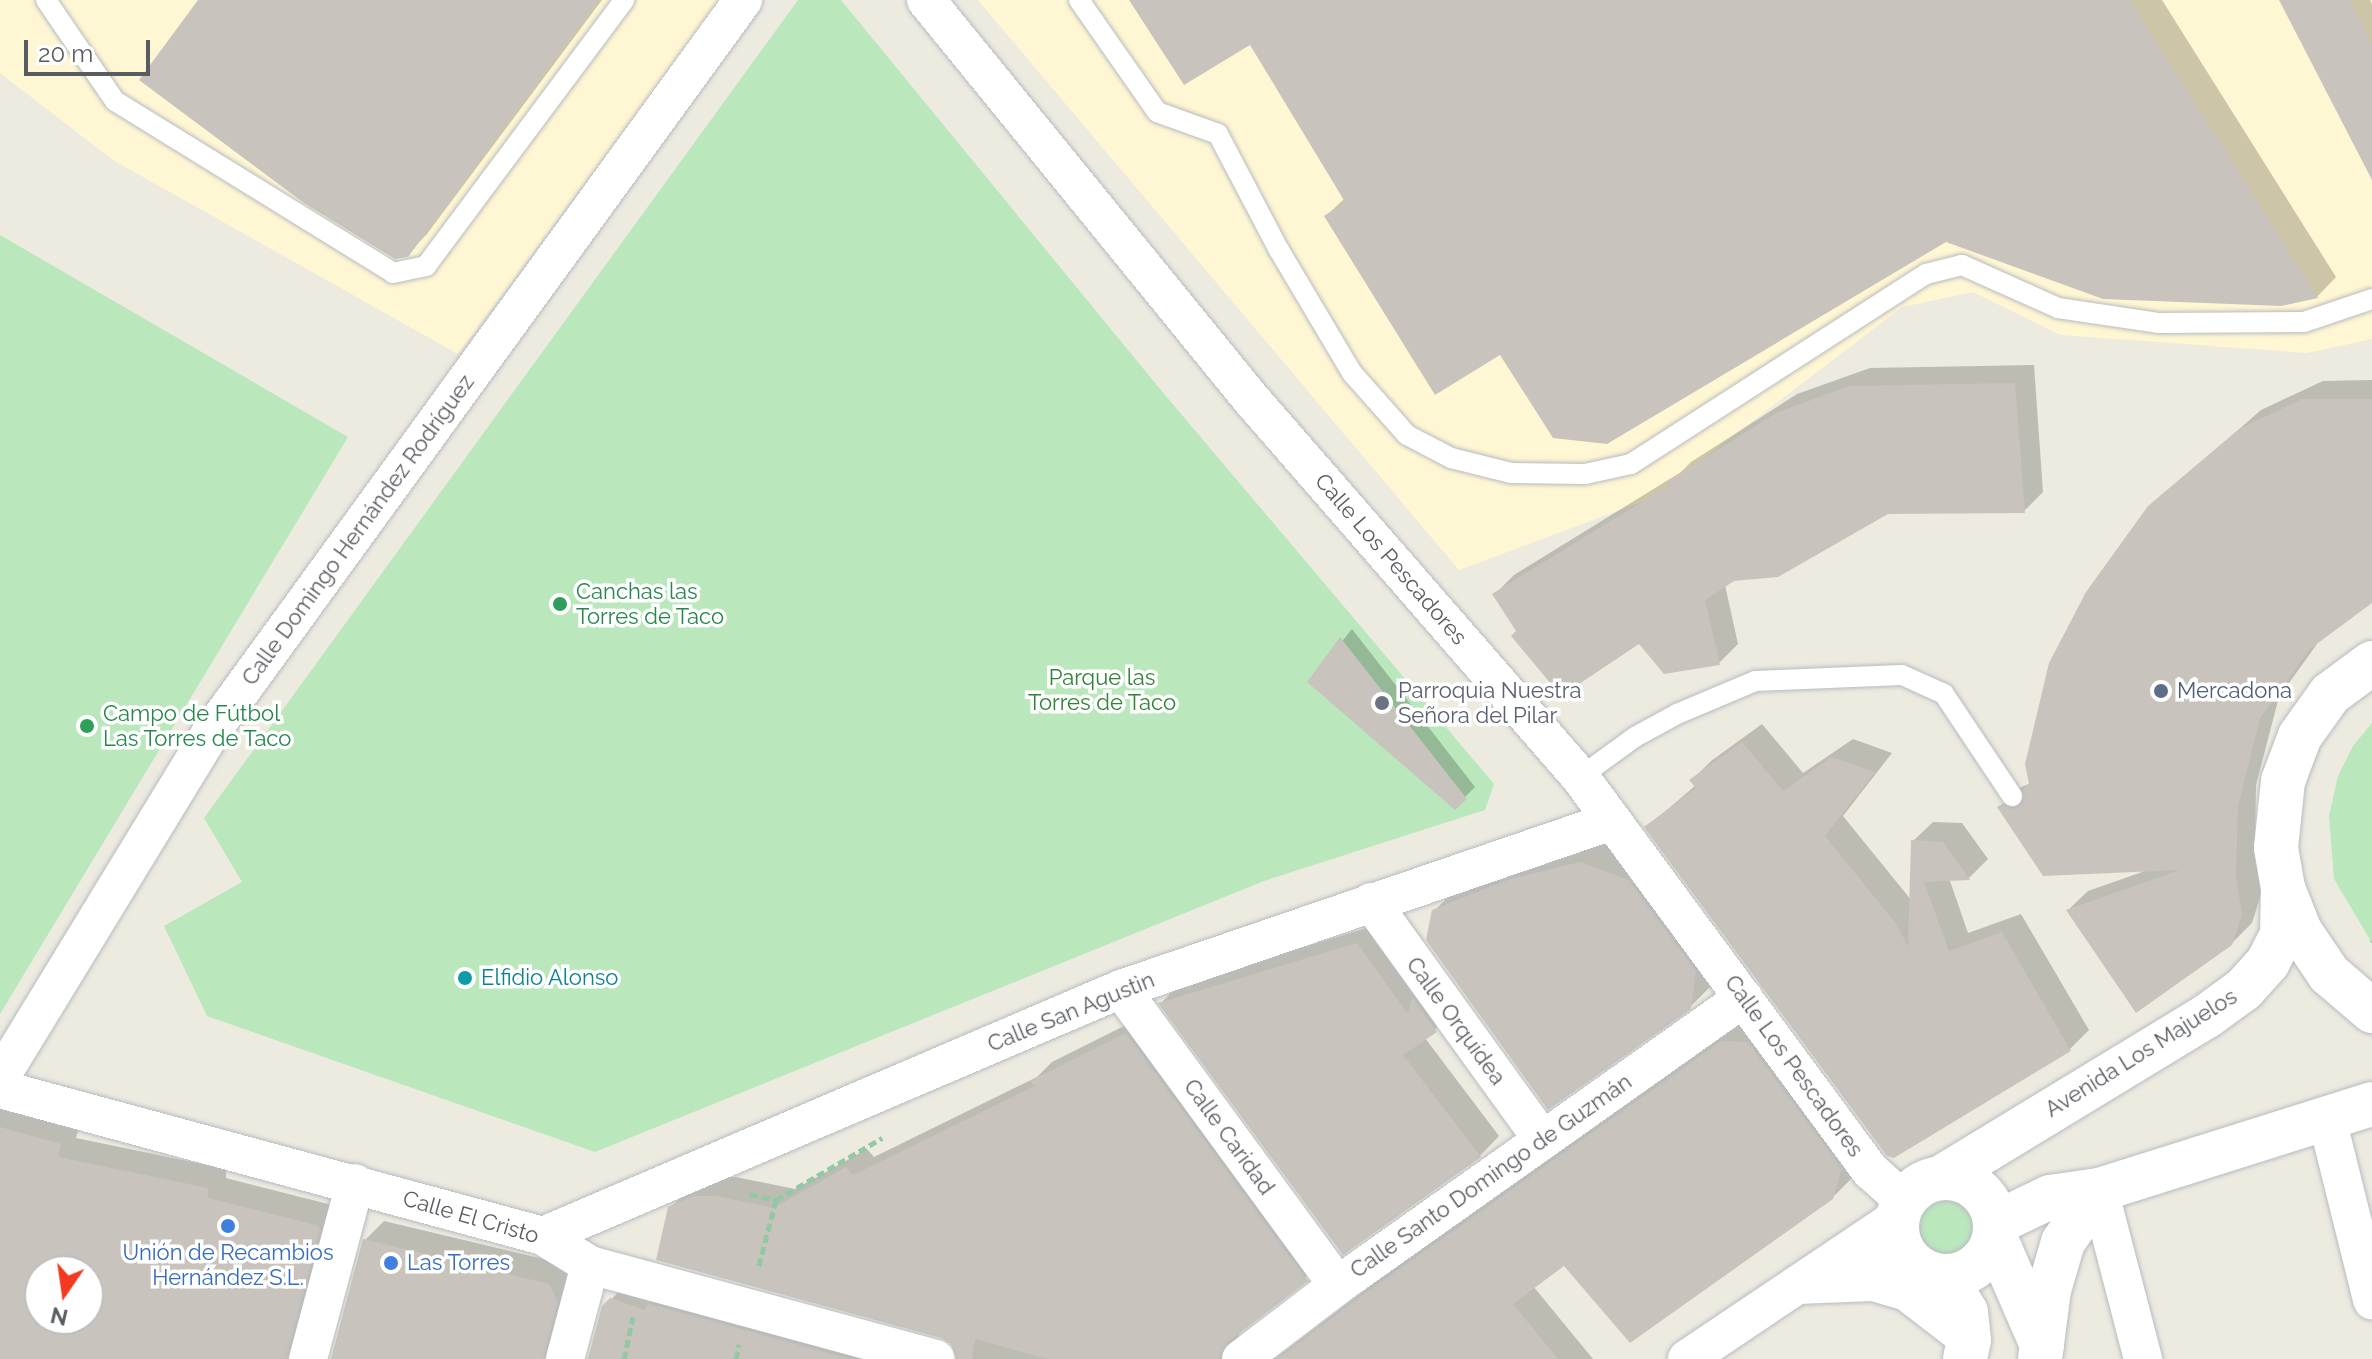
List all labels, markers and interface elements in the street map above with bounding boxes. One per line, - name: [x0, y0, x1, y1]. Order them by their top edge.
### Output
- scale bar: [28, 24, 154, 74]
- text: 20 m: [38, 39, 93, 68]
- street label: Calle Domingo Hernández Rodríguez: [236, 370, 480, 690]
- street label: Calle Los Pescadores: [1309, 468, 1473, 650]
- place label: Canchas las Torres de Taco: [576, 578, 725, 630]
- marker: Canchas las Torres de Taco: [551, 595, 569, 613]
- park label: Parque las Torres de Taco: [1028, 664, 1176, 716]
- place label: Parroquia Nuestra Señora del Pilar: [1398, 677, 1581, 728]
- place label: Mercadona: [2177, 678, 2292, 704]
- marker: Mercadona: [2152, 682, 2170, 700]
- marker: Parroquia Nuestra Señora del Pilar: [1373, 694, 1391, 712]
- place label: Campo de Fútbol Las Torres de Taco: [103, 700, 293, 752]
- marker: Campo de Fútbol Las Torres de Taco: [78, 717, 96, 735]
- street label: Calle Orquídea: [1401, 952, 1511, 1090]
- place label: Elfidio Alonso: [481, 965, 619, 991]
- street label: Calle San Agustìn: [983, 966, 1159, 1058]
- marker: Elfidio Alonso: [456, 969, 474, 987]
- street label: Calle Los Pescadores: [1719, 970, 1869, 1162]
- street label: Avenida Los Majuelos: [2040, 983, 2242, 1123]
- street label: Calle Santo Domingo de Guzmán: [1345, 1068, 1637, 1284]
- street label: Calle Caridad: [1178, 1074, 1280, 1200]
- street label: Calle El Cristo: [400, 1185, 542, 1249]
- marker: Unión de Recambios Hernández S.L.: [219, 1217, 237, 1235]
- place label: Unión de Recambios Hernández S.L.: [122, 1239, 334, 1290]
- place label: Las Torres: [407, 1250, 511, 1276]
- marker: Las Torres: [382, 1254, 400, 1272]
- north arrow: [24, 1255, 104, 1335]
- text: N: [48, 1302, 70, 1331]

